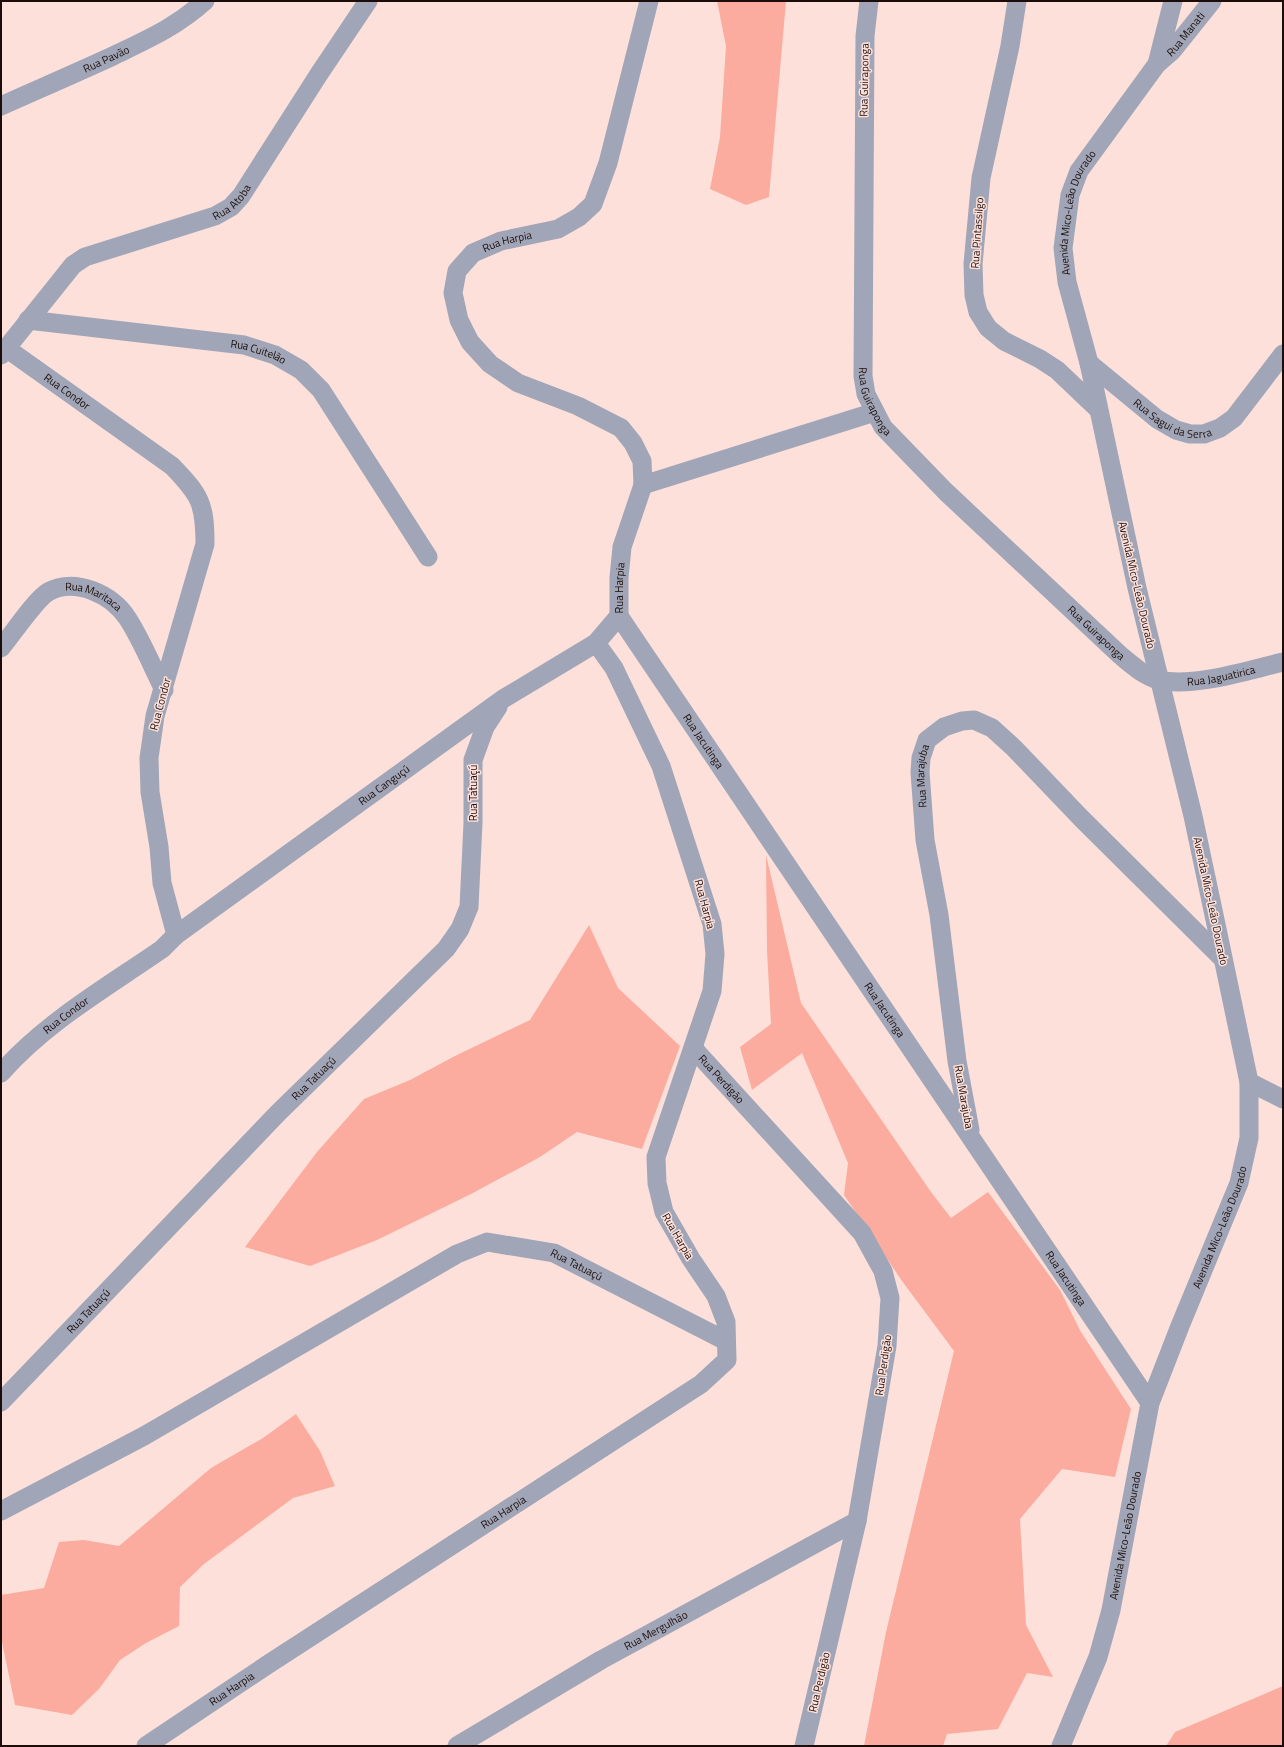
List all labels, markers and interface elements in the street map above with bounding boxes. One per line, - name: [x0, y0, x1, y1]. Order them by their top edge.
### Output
- street label: Rua Manati: [1163, 8, 1208, 60]
- street label: Rua Pavão: [80, 41, 132, 77]
- street label: Rua Guiraponga: [855, 43, 873, 117]
- street label: Avenida Mico-Leão Dourado: [1055, 147, 1100, 276]
- street label: Rua Atoba: [209, 181, 255, 224]
- street label: Rua Pintassilgo: [967, 197, 987, 269]
- street label: Rua Harpia: [480, 227, 534, 256]
- street label: Rua Cuitelão: [230, 336, 290, 368]
- street label: Rua Guiraponga: [855, 367, 895, 440]
- street label: Rua Condor: [41, 369, 94, 414]
- street label: Rua Sagui da Serra: [1130, 395, 1215, 442]
- street label: Avenida Mico-Leão Dourado: [1115, 520, 1160, 650]
- street label: Rua Harpia: [611, 561, 629, 613]
- street label: Rua Maritaca: [65, 578, 126, 615]
- street label: Rua Guiraponga: [1064, 602, 1129, 664]
- street label: Rua Jaguatirica: [1186, 661, 1257, 690]
- street label: Rua Condor: [145, 676, 175, 732]
- street label: Rua Jacutinga: [679, 710, 728, 772]
- street label: Rua Marajuba: [912, 741, 933, 808]
- street label: Rua Canguçú: [355, 761, 413, 809]
- street label: Rua Tatuaçú: [465, 765, 481, 821]
- street label: Avenida Mico-Leão Dourado: [1190, 836, 1232, 967]
- street label: Rua Harpia: [691, 877, 719, 931]
- street label: Rua Jacutinga: [860, 979, 909, 1041]
- street label: Rua Condor: [39, 993, 92, 1038]
- street label: Rua Perdigão: [695, 1051, 748, 1107]
- street label: Rua Tatuaçú: [288, 1053, 340, 1104]
- street label: Rua Marajuba: [951, 1064, 978, 1130]
- street label: Avenida Mico-Leão Dourado: [1188, 1164, 1251, 1291]
- street label: Rua Harpia: [658, 1210, 698, 1262]
- street label: Rua Tatuaçú: [548, 1244, 606, 1285]
- street label: Rua Jacutinga: [1042, 1248, 1090, 1309]
- street label: Rua Tatuaçú: [63, 1285, 114, 1337]
- street label: Rua Perdigão: [871, 1333, 895, 1397]
- street label: Avenida Mico-Leão Dourado: [1105, 1470, 1145, 1601]
- street label: Rua Harpia: [477, 1491, 529, 1533]
- street label: Rua Mergulhão: [621, 1606, 691, 1654]
- street label: Rua Perdigão: [804, 1650, 834, 1714]
- street label: Rua Harpia: [206, 1668, 258, 1710]

